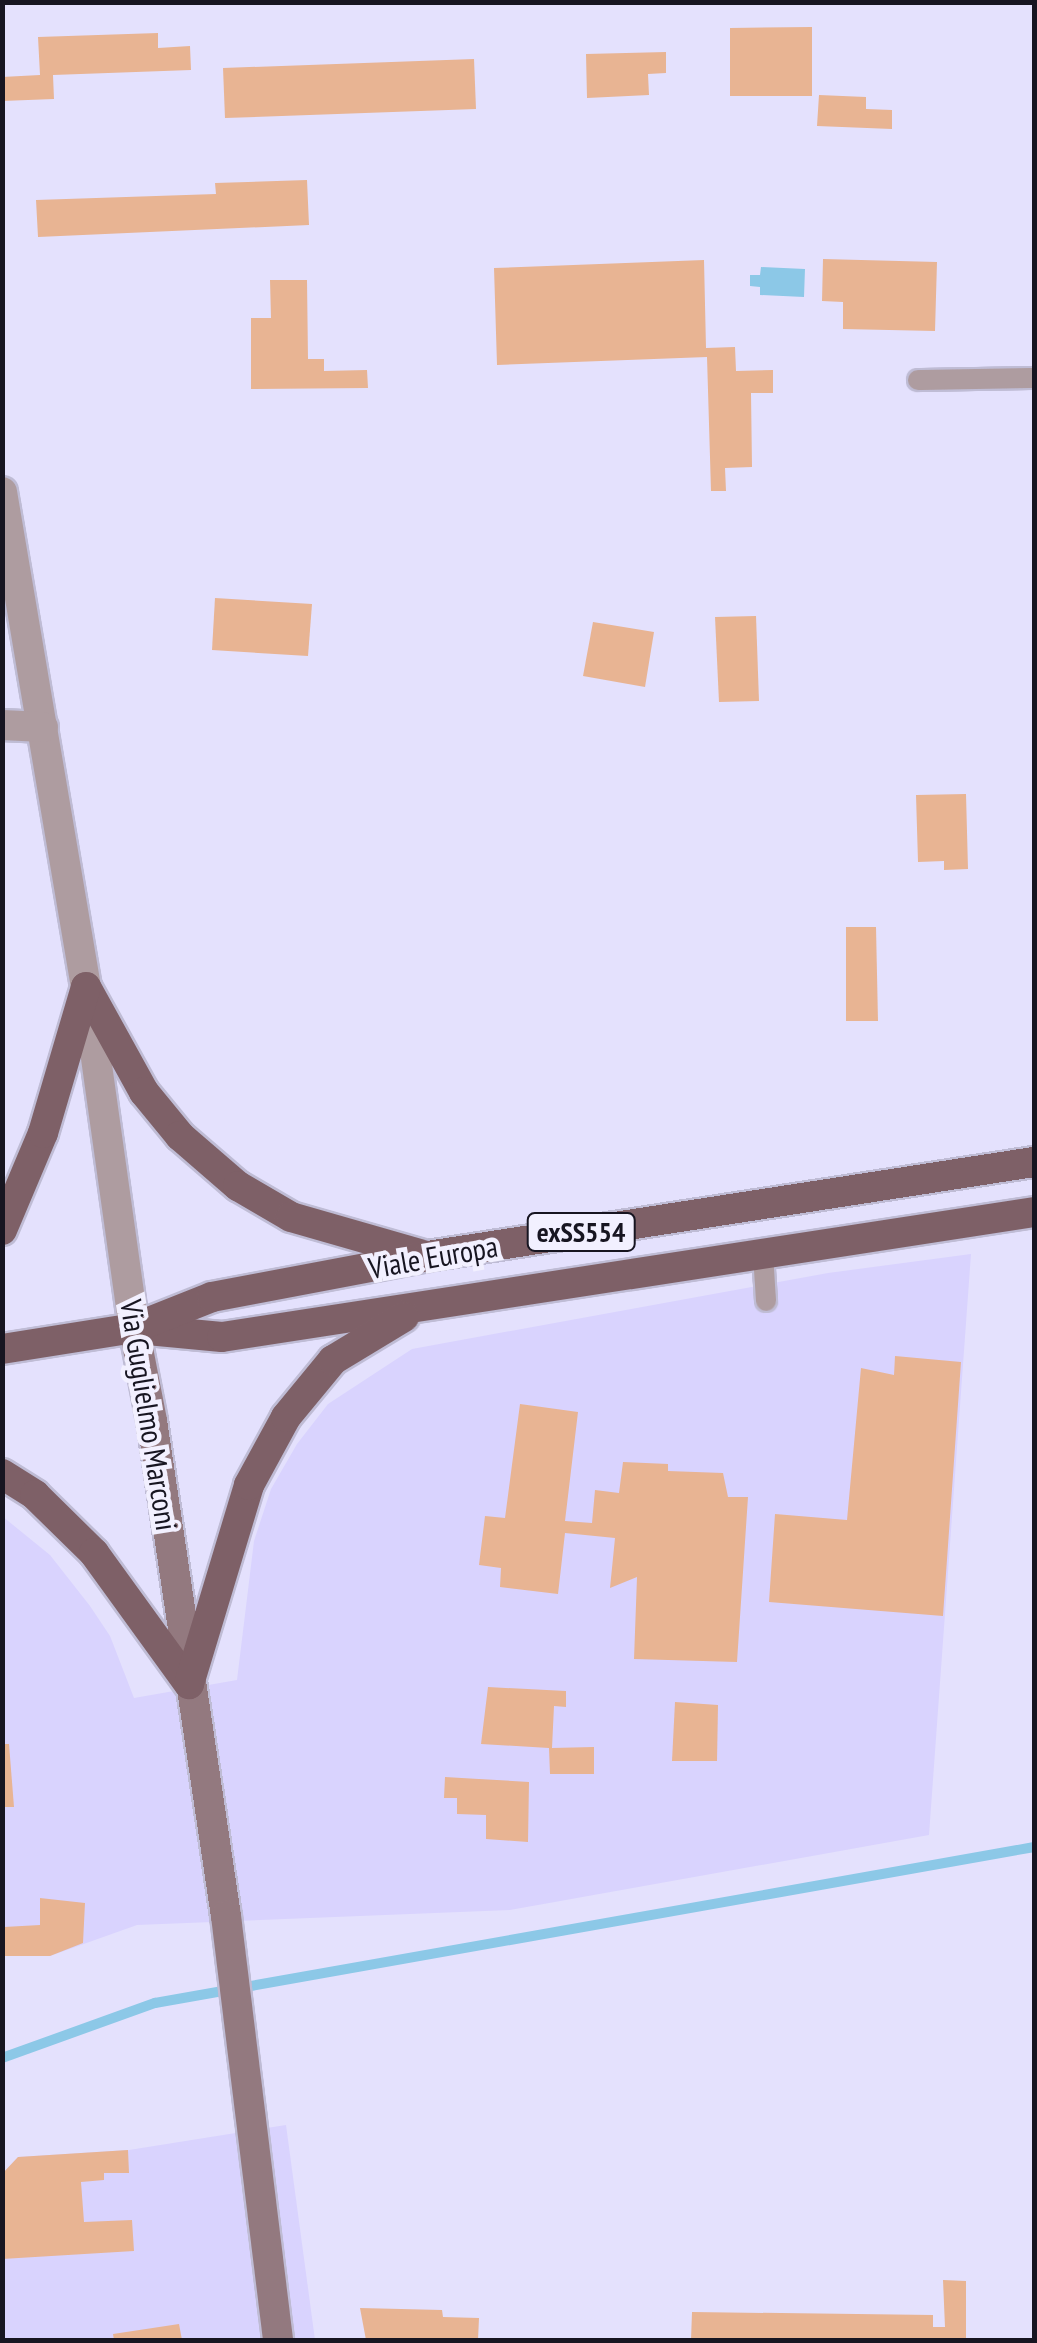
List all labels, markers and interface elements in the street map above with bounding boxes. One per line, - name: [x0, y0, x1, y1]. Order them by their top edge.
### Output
- road number: exSS554: [526, 1209, 636, 1255]
- street label: Viale Europa: [366, 1228, 500, 1286]
- street label: Via Guglielmo Marconi: [113, 1297, 185, 1533]

